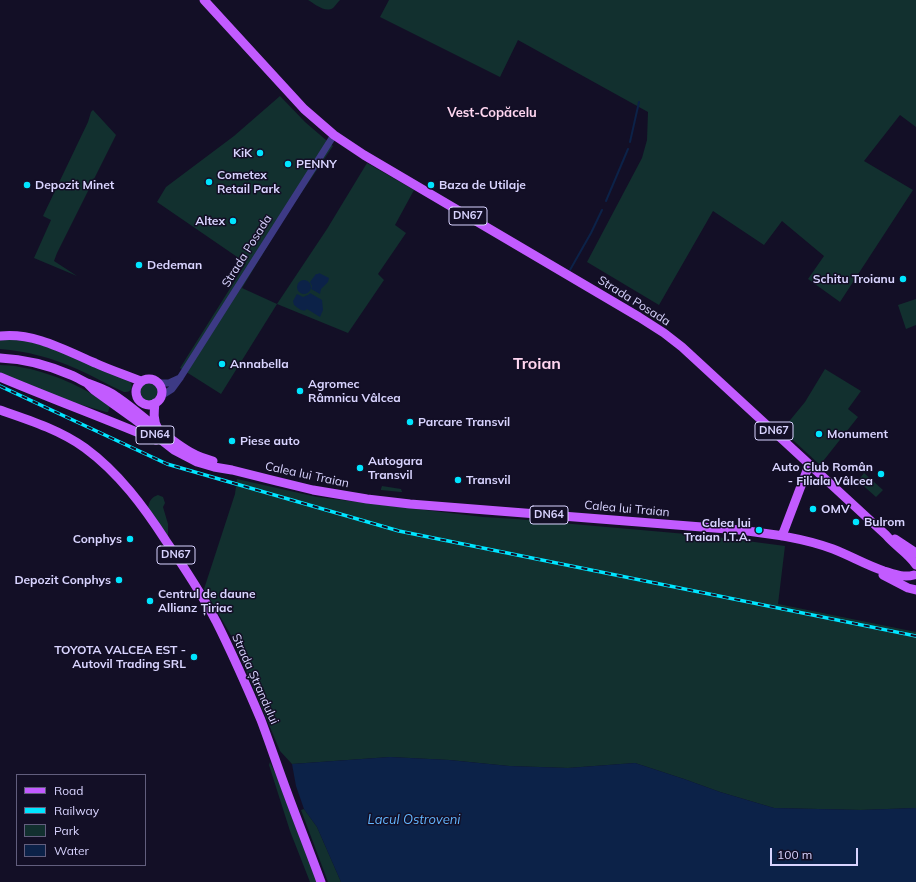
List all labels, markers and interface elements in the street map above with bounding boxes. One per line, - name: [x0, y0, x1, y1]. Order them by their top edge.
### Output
- district label: Vest-Copăcelu: [447, 105, 537, 121]
- place label: KiK: [233, 146, 252, 160]
- marker: KiK: [255, 148, 265, 158]
- place label: PENNY: [296, 157, 337, 171]
- marker: PENNY: [283, 159, 293, 169]
- place label: Cometex Retail Park: [217, 168, 280, 196]
- marker: Cometex Retail Park: [204, 177, 214, 187]
- place label: Depozit Minet: [35, 178, 114, 192]
- place label: Baza de Utilaje: [439, 178, 526, 192]
- marker: Depozit Minet: [22, 180, 32, 190]
- marker: Baza de Utilaje: [426, 180, 436, 190]
- road number: DN67: [449, 207, 487, 225]
- street label: Strada Posada: [219, 212, 275, 290]
- place label: Altex: [195, 214, 225, 228]
- marker: Altex: [228, 216, 238, 226]
- place label: Dedeman: [147, 258, 202, 272]
- marker: Dedeman: [134, 260, 144, 270]
- place label: Schitu Troianu: [813, 272, 895, 286]
- street label: Strada Posada: [595, 273, 673, 329]
- marker: Schitu Troianu: [898, 274, 908, 284]
- district label: Troian: [513, 354, 561, 374]
- place label: Annabella: [230, 357, 289, 371]
- marker: Annabella: [217, 359, 227, 369]
- place label: Agromec Râmnicu Vâlcea: [308, 377, 401, 405]
- marker: Agromec Râmnicu Vâlcea: [295, 386, 305, 396]
- place label: Parcare Transvil: [418, 415, 510, 429]
- marker: Parcare Transvil: [405, 417, 415, 427]
- road number: DN67: [755, 422, 793, 440]
- road number: DN64: [136, 426, 174, 444]
- place label: Monument: [827, 427, 888, 441]
- marker: Monument: [814, 429, 824, 439]
- place label: Piese auto: [240, 434, 300, 448]
- marker: Piese auto: [227, 436, 237, 446]
- place label: Autogara Transvil: [368, 454, 423, 482]
- street label: Calea lui Traian: [264, 459, 350, 491]
- place label: Auto Club Român - Filiala Vâlcea: [772, 460, 873, 488]
- marker: Autogara Transvil: [355, 463, 365, 473]
- marker: Auto Club Român - Filiala Vâlcea: [876, 469, 886, 479]
- place label: Transvil: [466, 473, 511, 487]
- marker: Transvil: [453, 475, 463, 485]
- street label: Calea lui Traian: [584, 498, 670, 520]
- place label: OMV: [821, 502, 850, 516]
- marker: OMV: [808, 504, 818, 514]
- road number: DN64: [530, 506, 568, 524]
- place label: Bulrom: [864, 515, 905, 529]
- place label: Calea lui Traian I.T.A.: [684, 516, 751, 544]
- marker: Bulrom: [851, 517, 861, 527]
- marker: Calea lui Traian I.T.A.: [754, 525, 764, 535]
- place label: Conphys: [73, 532, 122, 546]
- marker: Conphys: [125, 534, 135, 544]
- road number: DN67: [157, 546, 195, 564]
- place label: Depozit Conphys: [14, 573, 111, 587]
- marker: Depozit Conphys: [114, 575, 124, 585]
- place label: Centrul de daune Allianz Țiriac: [158, 587, 256, 615]
- marker: Centrul de daune Allianz Țiriac: [145, 596, 155, 606]
- street label: Strada Ștrandului: [229, 631, 281, 727]
- place label: TOYOTA VALCEA EST - Autovil Trading SRL: [54, 643, 186, 671]
- marker: TOYOTA VALCEA EST - Autovil Trading SRL: [189, 652, 199, 662]
- legend: [16, 774, 146, 866]
- text: Road: [54, 783, 83, 798]
- text: Railway: [54, 803, 99, 818]
- water label: Lacul Ostroveni: [368, 812, 460, 828]
- text: Park: [54, 823, 79, 838]
- scale bar: [772, 840, 860, 866]
- text: Water: [54, 843, 89, 858]
- text: 100 m: [777, 847, 812, 862]

